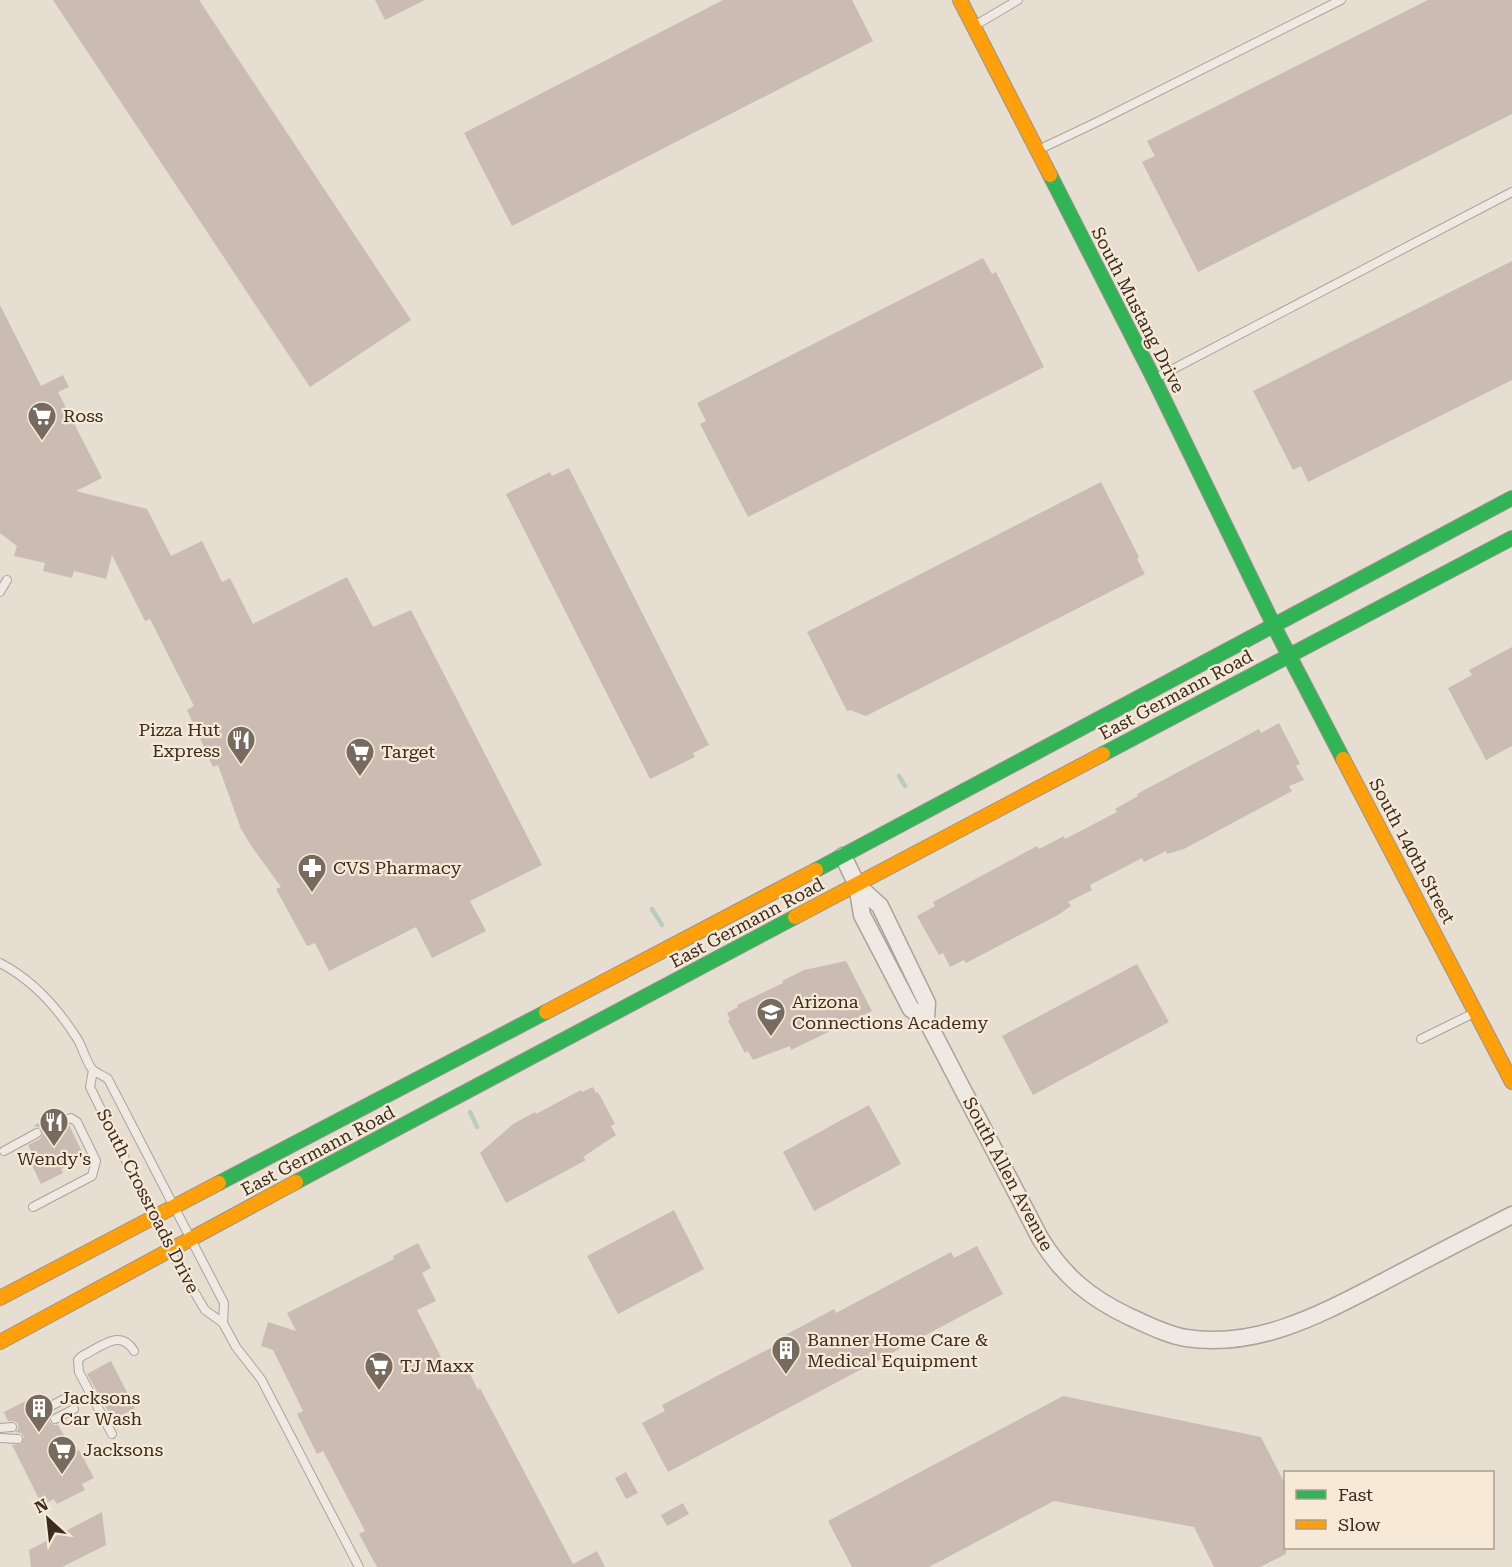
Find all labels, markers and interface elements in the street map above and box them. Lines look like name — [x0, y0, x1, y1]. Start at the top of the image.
street label: South Mustang Drive — [1087, 223, 1189, 396]
supermarket icon: Ross — [26, 400, 58, 442]
place label: Ross — [63, 405, 103, 426]
street label: East Germann Road — [1095, 645, 1257, 744]
place label: Pizza Hut Express — [138, 719, 220, 761]
restaurant icon: Pizza Hut Express — [225, 724, 257, 766]
supermarket icon: Target — [344, 736, 376, 778]
place label: Target — [381, 741, 435, 762]
street label: South 140th Street — [1365, 775, 1460, 927]
pharmacy icon: CVS Pharmacy — [296, 852, 328, 894]
place label: CVS Pharmacy — [333, 857, 462, 878]
street label: East Germann Road — [666, 873, 828, 972]
place label: Arizona Connections Academy — [792, 991, 988, 1033]
school or university icon: Arizona Connections Academy — [755, 996, 787, 1038]
street label: South Allen Avenue — [959, 1093, 1058, 1254]
street label: East Germann Road — [237, 1101, 399, 1200]
street label: South Crossroads Drive — [93, 1105, 204, 1297]
restaurant icon: Wendy's — [38, 1106, 70, 1148]
place label: Wendy's — [17, 1148, 91, 1169]
place label: Banner Home Care & Medical Equipment — [807, 1329, 988, 1371]
building icon: Banner Home Care & Medical Equipment — [770, 1334, 802, 1376]
supermarket icon: TJ Maxx — [363, 1350, 395, 1392]
place label: TJ Maxx — [400, 1355, 475, 1376]
place label: Jacksons Car Wash — [60, 1387, 142, 1429]
building icon: Jacksons Car Wash — [23, 1392, 55, 1434]
supermarket icon: Jacksons — [46, 1434, 78, 1476]
place label: Jacksons — [83, 1439, 163, 1460]
legend — [1284, 1471, 1494, 1549]
text: Fast — [1338, 1484, 1373, 1505]
north arrow — [18, 1489, 78, 1549]
text: N — [32, 1495, 51, 1517]
text: Slow — [1338, 1514, 1380, 1535]

